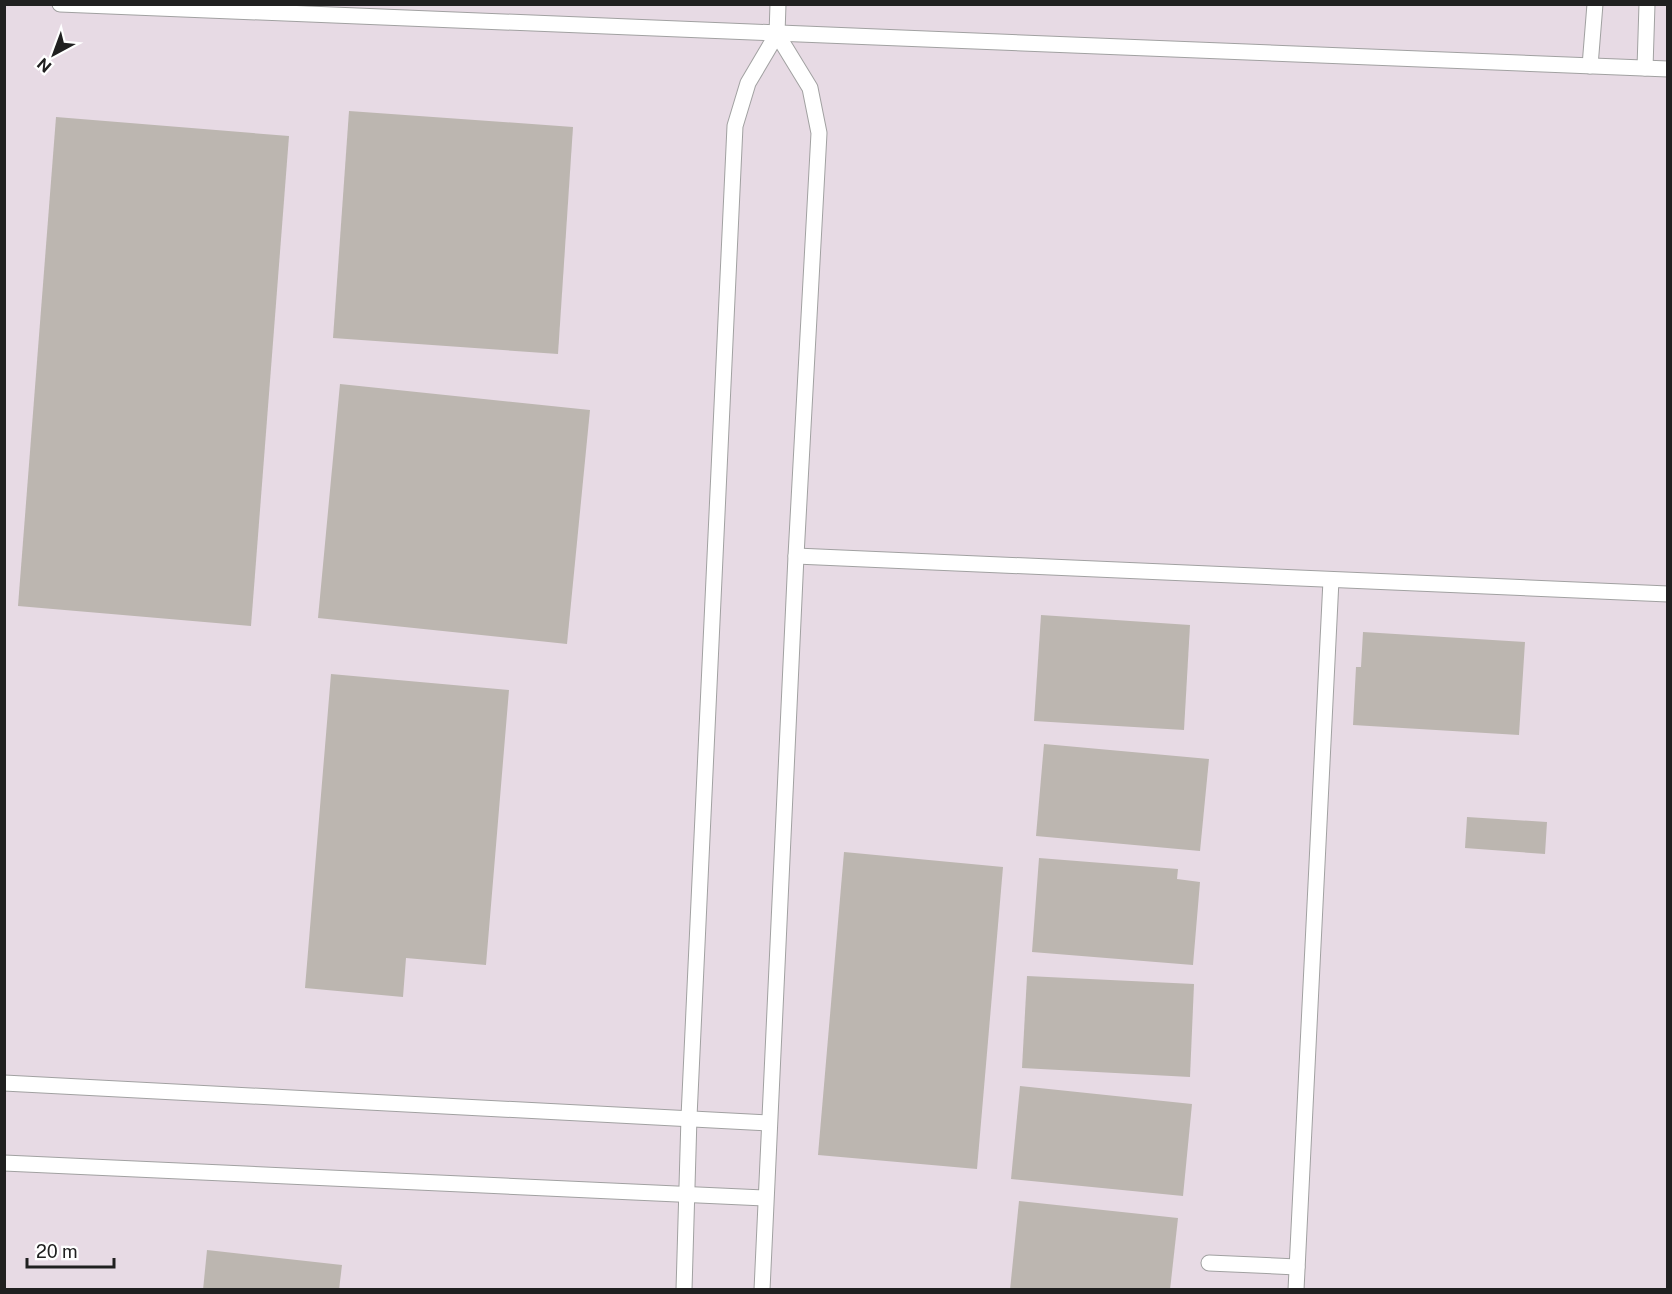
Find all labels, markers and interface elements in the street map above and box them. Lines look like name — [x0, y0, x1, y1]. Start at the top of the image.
north arrow — [24, 24, 84, 84]
text: N — [34, 54, 55, 76]
scale bar — [27, 1231, 114, 1269]
text: 20 m — [36, 1241, 78, 1262]

